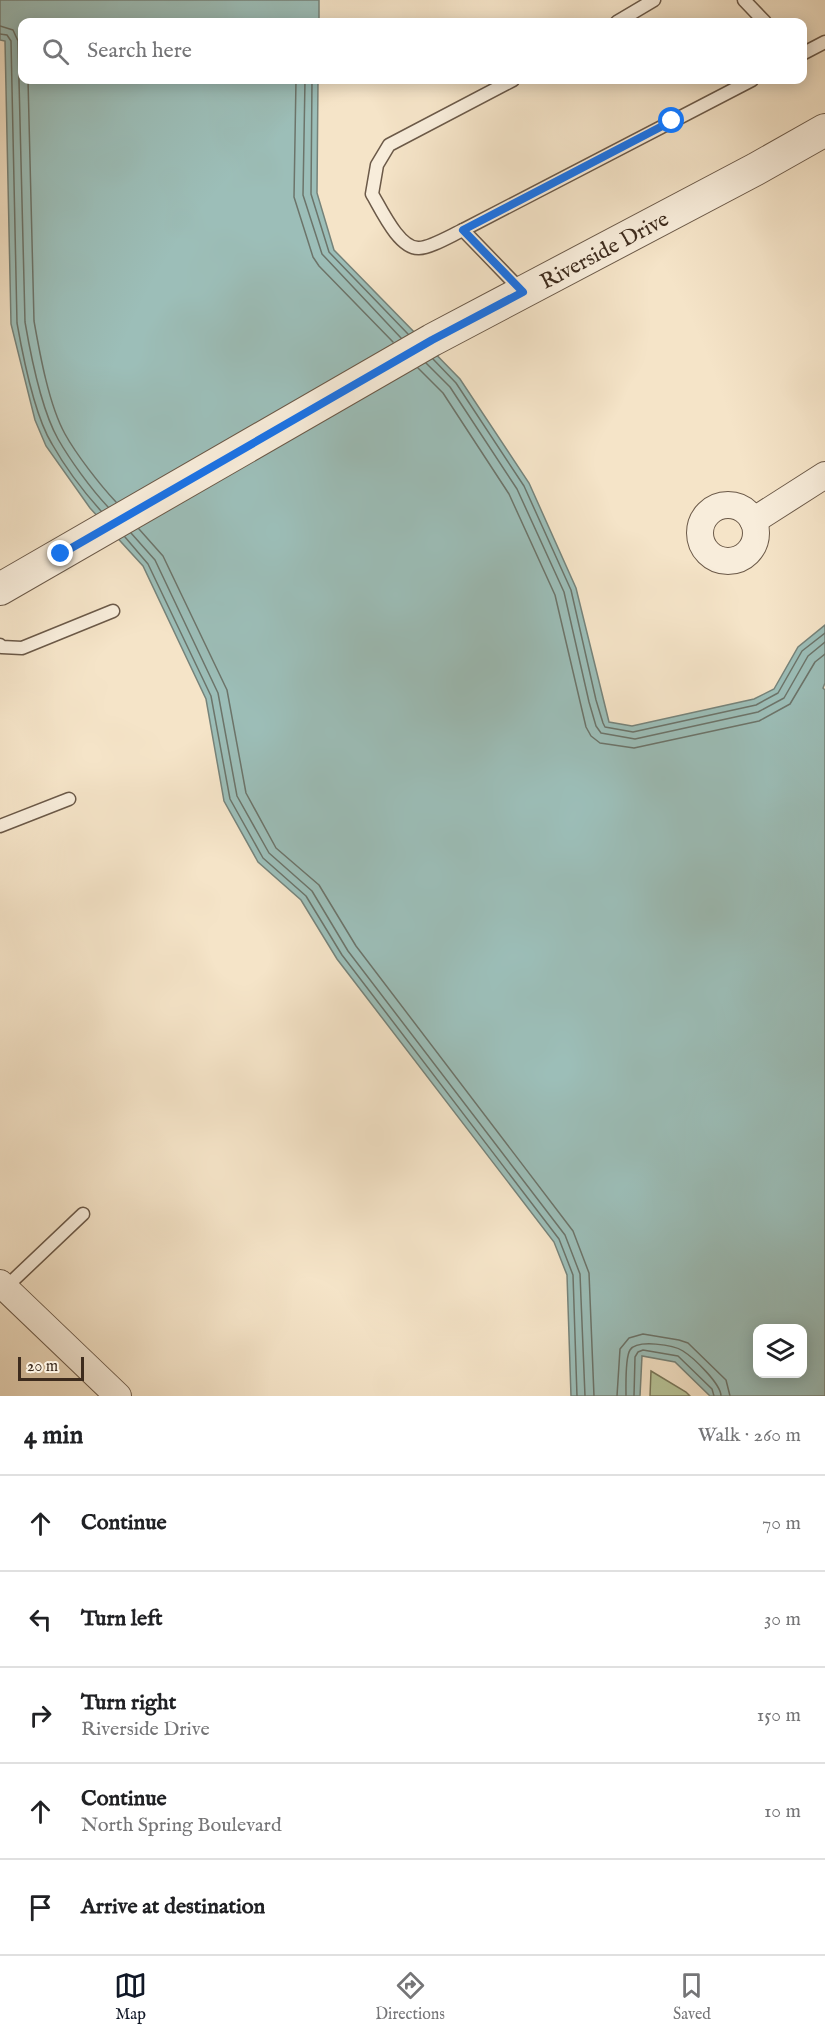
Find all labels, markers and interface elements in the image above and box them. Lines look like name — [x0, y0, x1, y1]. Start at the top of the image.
search box — [18, 18, 807, 84]
icon: search — [39, 35, 72, 68]
text: Search here — [87, 37, 192, 65]
route start — [658, 107, 684, 133]
street label: Riverside Drive — [536, 206, 674, 296]
route end — [47, 540, 73, 566]
map controls — [753, 1324, 807, 1378]
button: layers — [753, 1324, 807, 1378]
scale bar — [18, 1354, 84, 1382]
text: 20 m — [27, 1357, 58, 1377]
text: 4 min — [24, 1419, 83, 1452]
text: Walk · 260 m — [698, 1423, 801, 1448]
icon: ahead — [24, 1507, 57, 1540]
text: Continue — [81, 1509, 167, 1537]
text: 70 m — [762, 1511, 801, 1536]
icon: left — [24, 1603, 57, 1636]
text: Turn left — [81, 1605, 163, 1633]
text: 30 m — [764, 1607, 801, 1632]
text: Turn right — [81, 1689, 176, 1717]
icon: right — [24, 1699, 57, 1732]
text: 150 m — [757, 1703, 801, 1728]
text: Riverside Drive — [81, 1717, 210, 1742]
text: Continue — [81, 1785, 167, 1813]
icon: ahead — [24, 1795, 57, 1828]
text: 10 m — [764, 1799, 801, 1824]
text: North Spring Boulevard — [81, 1813, 282, 1838]
icon: arrive — [24, 1891, 57, 1924]
text: Arrive at destination — [81, 1893, 265, 1921]
tab: Map — [114, 1969, 147, 2025]
tab: Directions — [375, 1969, 445, 2025]
tab: Saved — [673, 1969, 711, 2025]

